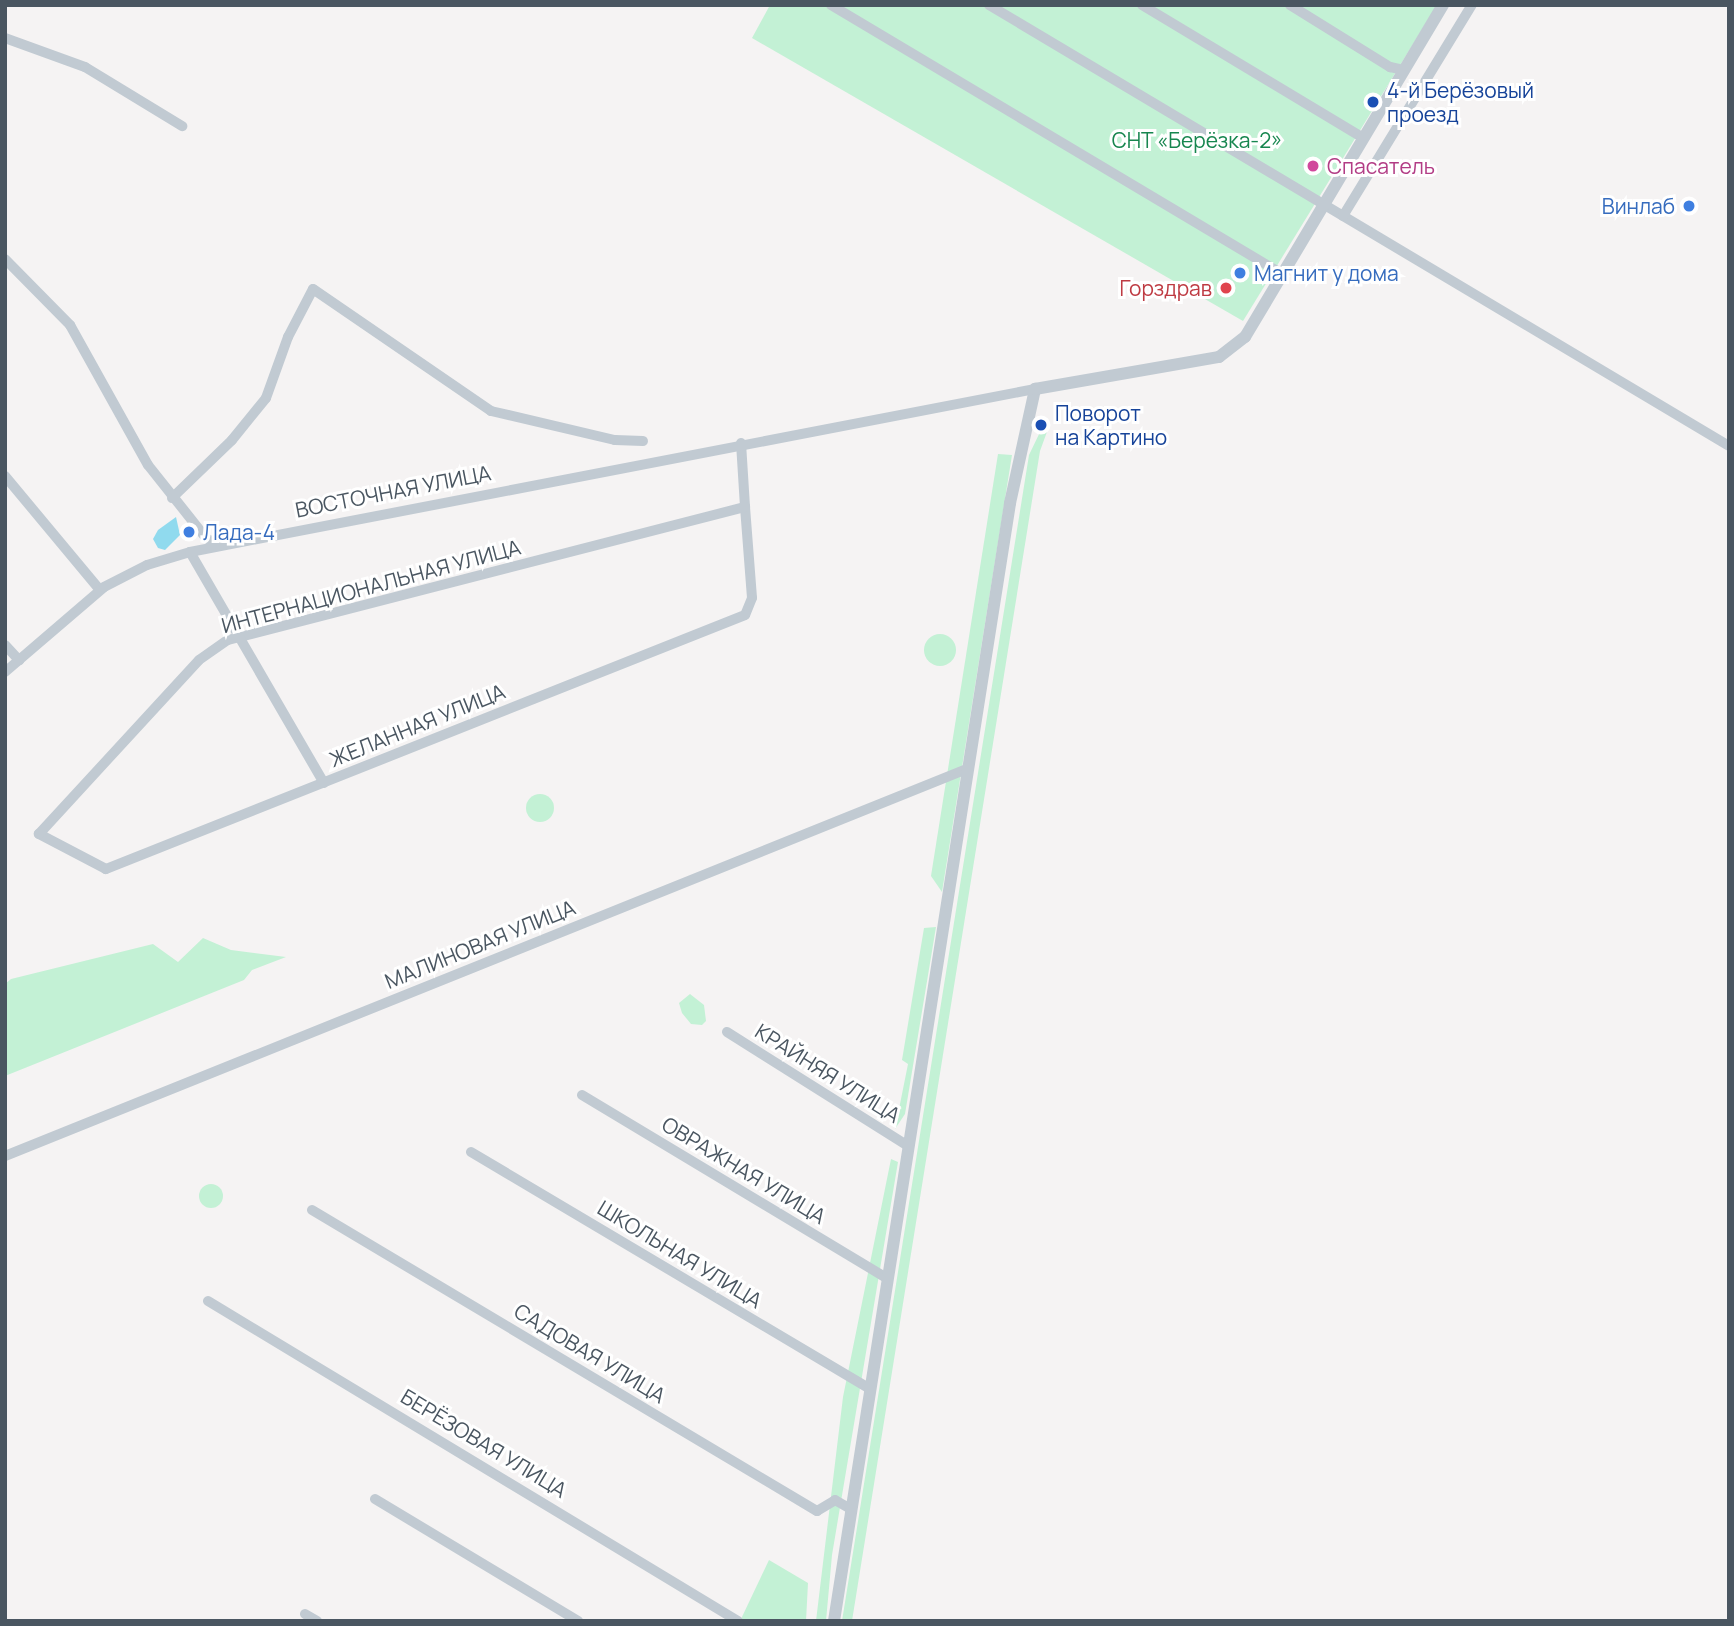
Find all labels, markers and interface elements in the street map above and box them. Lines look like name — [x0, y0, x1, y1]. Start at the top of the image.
place label: 4-й Берёзовый проезд — [1387, 77, 1534, 127]
marker: 4-й Берёзовый проезд — [1365, 94, 1381, 110]
park label: СНТ «Берёзка-2» — [1111, 127, 1283, 153]
place label: Спасатель — [1327, 153, 1435, 179]
marker: Спасатель — [1305, 158, 1321, 174]
place label: Винлаб — [1602, 193, 1675, 219]
marker: Винлаб — [1681, 198, 1697, 214]
place label: Магнит у дома — [1254, 260, 1399, 286]
marker: Магнит у дома — [1232, 265, 1248, 281]
place label: Горздрав — [1120, 275, 1212, 301]
marker: Горздрав — [1218, 280, 1234, 296]
place label: Поворот на Картино — [1055, 400, 1167, 450]
marker: Поворот на Картино — [1033, 417, 1049, 433]
street label: ВОСТОЧНАЯ УЛИЦА — [293, 460, 493, 522]
place label: Лада-4 — [203, 519, 275, 545]
marker: Лада-4 — [181, 524, 197, 540]
street label: ИНТЕРНАЦИОНАЛЬНАЯ УЛИЦА — [219, 534, 523, 638]
street label: ЖЕЛАННАЯ УЛИЦА — [326, 678, 508, 772]
street label: МАЛИНОВАЯ УЛИЦА — [381, 894, 579, 994]
street label: КРАЙНЯЯ УЛИЦА — [751, 1018, 905, 1128]
street label: ОВРАЖНАЯ УЛИЦА — [658, 1111, 830, 1229]
street label: ШКОЛЬНАЯ УЛИЦА — [593, 1195, 767, 1313]
street label: САДОВАЯ УЛИЦА — [510, 1298, 670, 1408]
street label: БЕРЁЗОВАЯ УЛИЦА — [396, 1384, 572, 1502]

